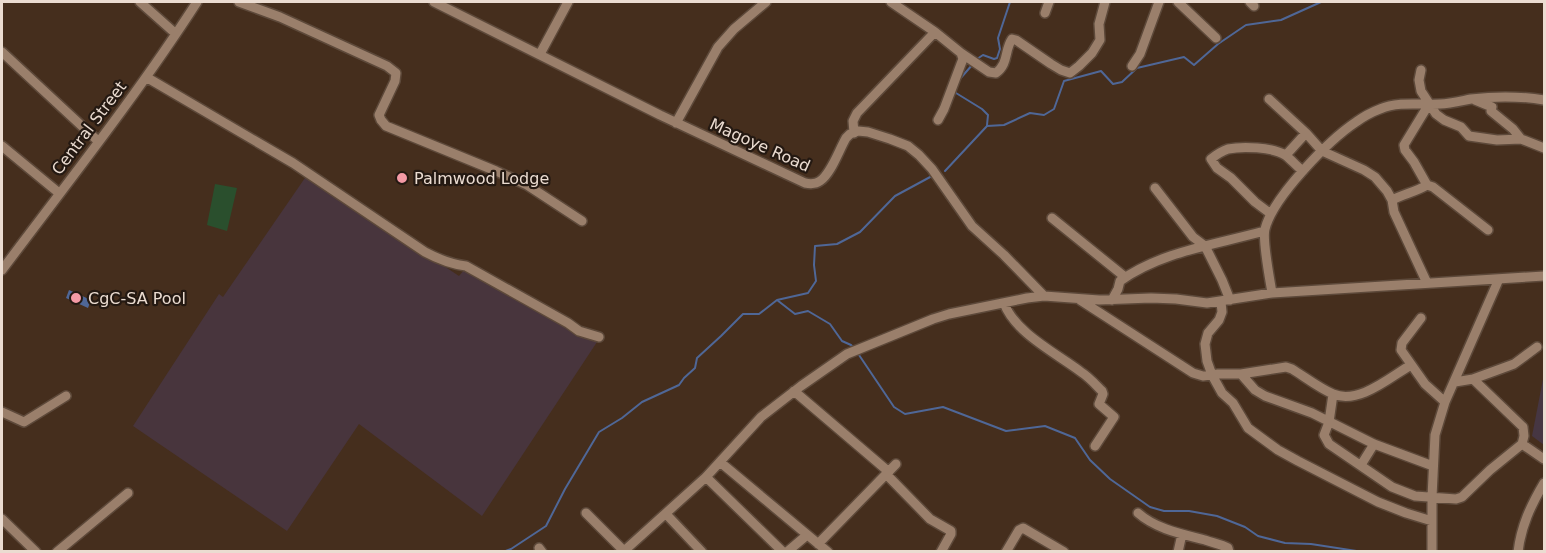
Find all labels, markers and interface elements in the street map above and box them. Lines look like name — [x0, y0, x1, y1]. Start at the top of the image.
street label: Central Street — [48, 78, 130, 178]
street label: Magoye Road — [707, 114, 813, 176]
place label: Palmwood Lodge — [414, 169, 549, 188]
marker: Palmwood Lodge — [395, 171, 409, 185]
place label: CgC-SA Pool — [88, 289, 186, 308]
marker: CgC-SA Pool — [69, 291, 83, 305]

